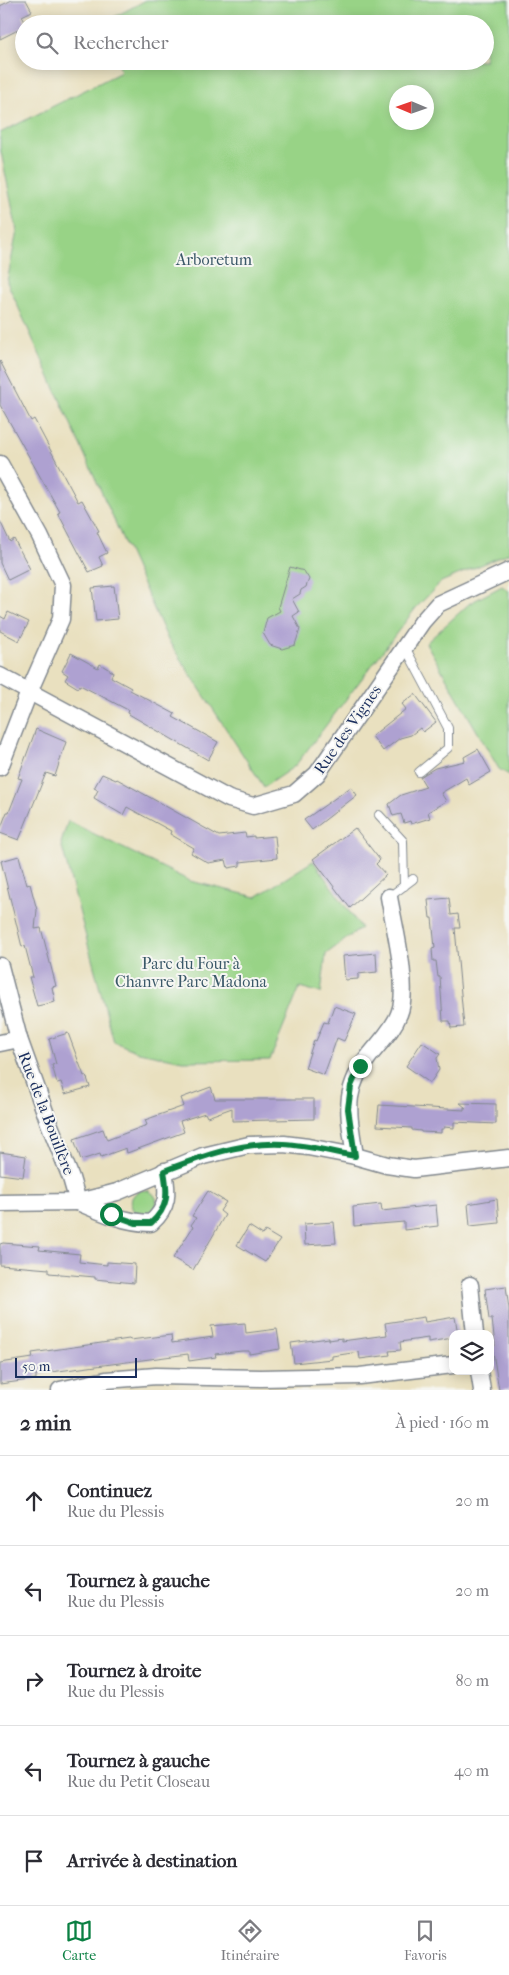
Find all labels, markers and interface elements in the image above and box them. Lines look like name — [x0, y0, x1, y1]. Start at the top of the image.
search box — [15, 15, 494, 70]
icon: search — [33, 29, 61, 57]
text: Rechercher — [73, 32, 169, 54]
north arrow — [389, 85, 434, 130]
park label: Arboretum — [175, 250, 253, 269]
street label: Rue des Vignes — [310, 681, 385, 777]
park label: Parc du Four à Chanvre Parc Madona — [115, 954, 268, 991]
street label: Rue de la Bouillère — [14, 1049, 79, 1178]
route end — [349, 1055, 372, 1078]
route start — [100, 1203, 123, 1226]
map controls — [449, 1330, 494, 1375]
button: layers — [449, 1330, 494, 1375]
scale bar — [15, 1355, 138, 1378]
text: 50 m — [22, 1358, 50, 1375]
text: 2 min — [20, 1411, 71, 1435]
text: À pied · 160 m — [395, 1413, 489, 1432]
text: Continuez — [67, 1480, 152, 1502]
icon: ahead — [20, 1487, 48, 1515]
text: 20 m — [455, 1491, 489, 1510]
text: Rue du Plessis — [67, 1502, 164, 1521]
text: Tournez à gauche — [67, 1570, 210, 1592]
icon: left — [20, 1577, 48, 1605]
text: 20 m — [455, 1581, 489, 1600]
text: Rue du Plessis — [67, 1592, 164, 1611]
text: Tournez à droite — [67, 1660, 201, 1682]
icon: right — [20, 1667, 48, 1695]
text: 80 m — [455, 1671, 489, 1690]
text: Rue du Plessis — [67, 1682, 164, 1701]
text: Tournez à gauche — [67, 1750, 210, 1772]
icon: left — [20, 1757, 48, 1785]
text: 40 m — [454, 1761, 489, 1780]
text: Rue du Petit Closeau — [67, 1772, 210, 1791]
icon: arrive — [20, 1847, 48, 1875]
text: Arrivée à destination — [67, 1850, 237, 1872]
tab: Carte — [62, 1917, 96, 1964]
tab: Itinéraire — [221, 1917, 279, 1964]
tab: Favoris — [404, 1917, 447, 1964]

